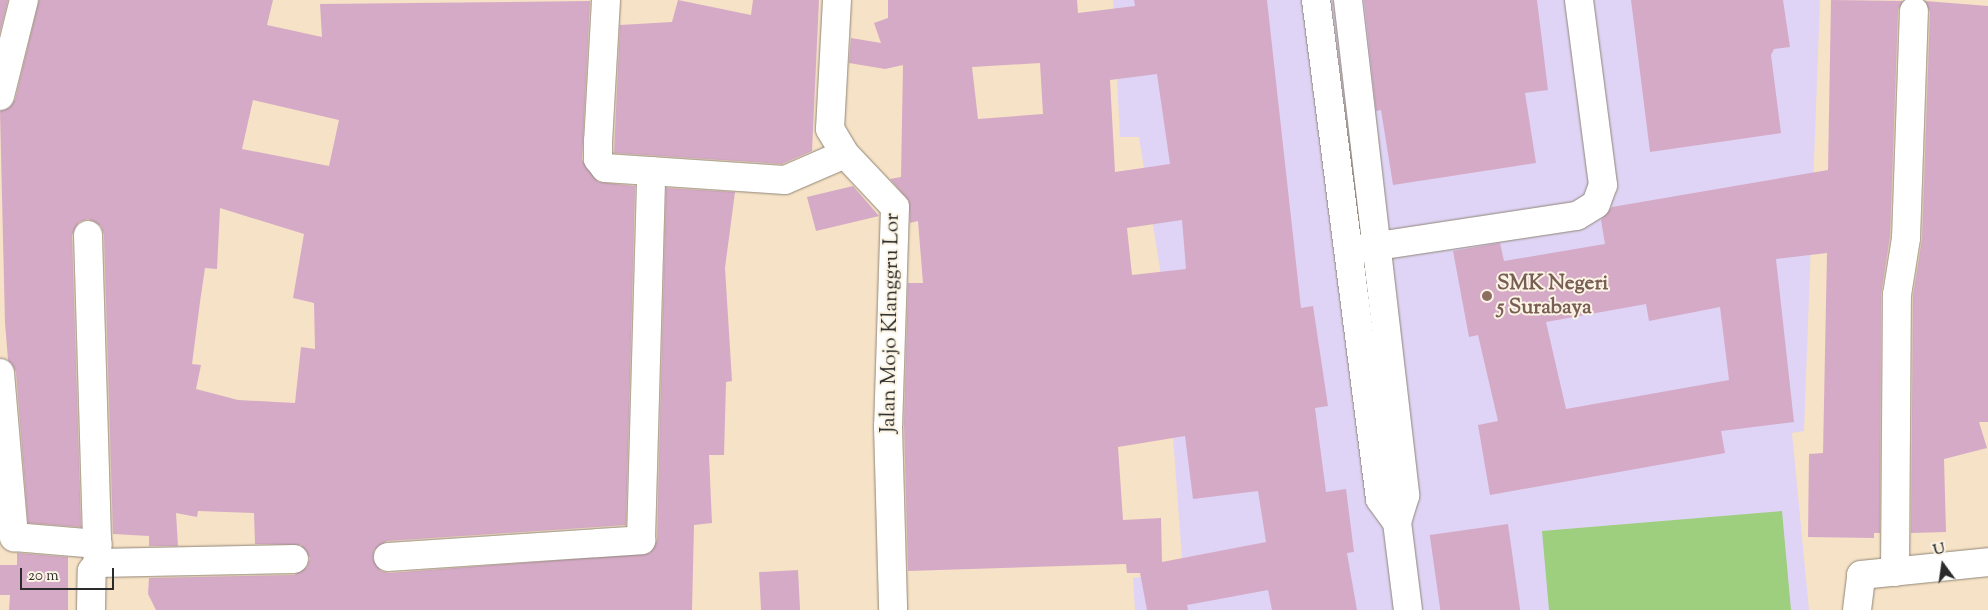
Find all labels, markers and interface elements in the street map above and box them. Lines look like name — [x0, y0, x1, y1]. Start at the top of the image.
street label: Jalan Mojo Klanggru Lor — [876, 213, 906, 433]
place label: SMK Negeri 5 Surabaya — [1497, 271, 1608, 321]
marker: SMK Negeri 5 Surabaya — [1481, 290, 1493, 302]
text: U — [1931, 539, 1947, 562]
north arrow — [1918, 540, 1968, 590]
scale bar — [22, 558, 116, 590]
text: 20 m — [28, 566, 59, 587]

